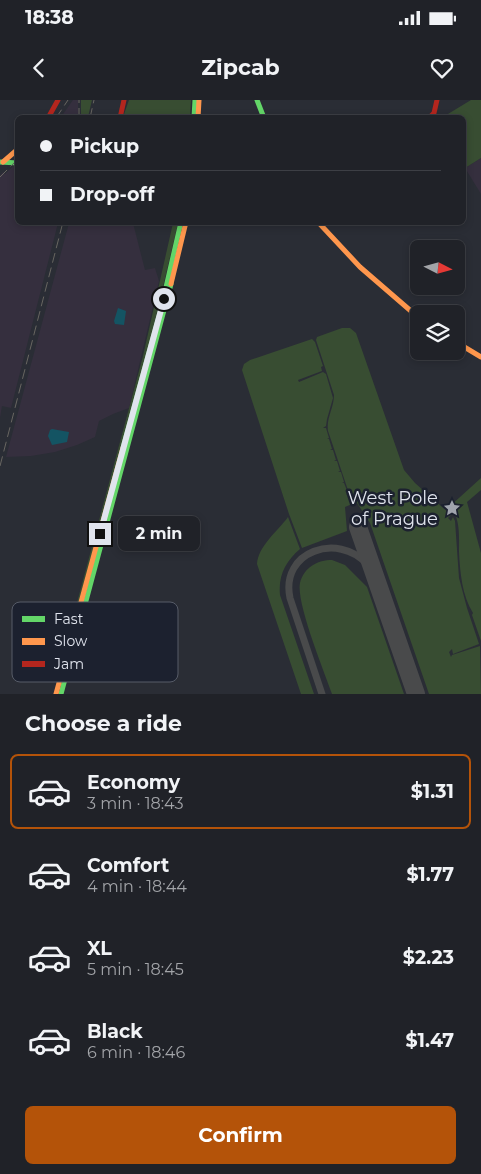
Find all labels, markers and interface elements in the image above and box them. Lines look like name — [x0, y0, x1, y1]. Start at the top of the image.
text: 18:38 — [25, 6, 74, 29]
icon: back — [25, 54, 53, 82]
text: Zipcab — [201, 54, 280, 81]
icon: heart — [428, 54, 456, 82]
text: Pickup — [70, 135, 139, 158]
text: Drop-off — [70, 183, 154, 206]
north arrow — [410, 240, 465, 295]
map controls — [410, 240, 465, 360]
route start — [153, 288, 175, 310]
button: layers — [410, 305, 465, 360]
place label: West Pole of Prague — [348, 487, 438, 530]
place icon: West Pole of Prague — [442, 498, 462, 518]
callout: 2 min — [118, 516, 200, 552]
route end — [89, 523, 111, 545]
text: 2 min — [136, 524, 182, 543]
legend — [12, 602, 178, 682]
text: Fast — [54, 610, 84, 628]
text: Slow — [54, 632, 88, 650]
text: Jam — [53, 655, 84, 673]
text: Choose a ride — [25, 710, 182, 737]
icon: car — [27, 769, 72, 814]
text: Economy — [87, 771, 180, 794]
text: $1.31 — [411, 780, 454, 803]
text: 3 min · 18:43 — [87, 794, 183, 813]
icon: car — [27, 852, 72, 897]
text: Comfort — [87, 854, 169, 877]
text: $1.77 — [406, 863, 454, 886]
text: 4 min · 18:44 — [87, 877, 187, 896]
icon: car — [27, 935, 72, 980]
text: XL — [87, 937, 112, 960]
text: $2.23 — [403, 946, 454, 969]
text: 5 min · 18:45 — [87, 960, 184, 979]
icon: car — [27, 1018, 72, 1063]
text: Black — [87, 1020, 143, 1043]
text: $1.47 — [406, 1029, 454, 1052]
text: 6 min · 18:46 — [87, 1043, 185, 1062]
button: Confirm — [25, 1106, 456, 1164]

